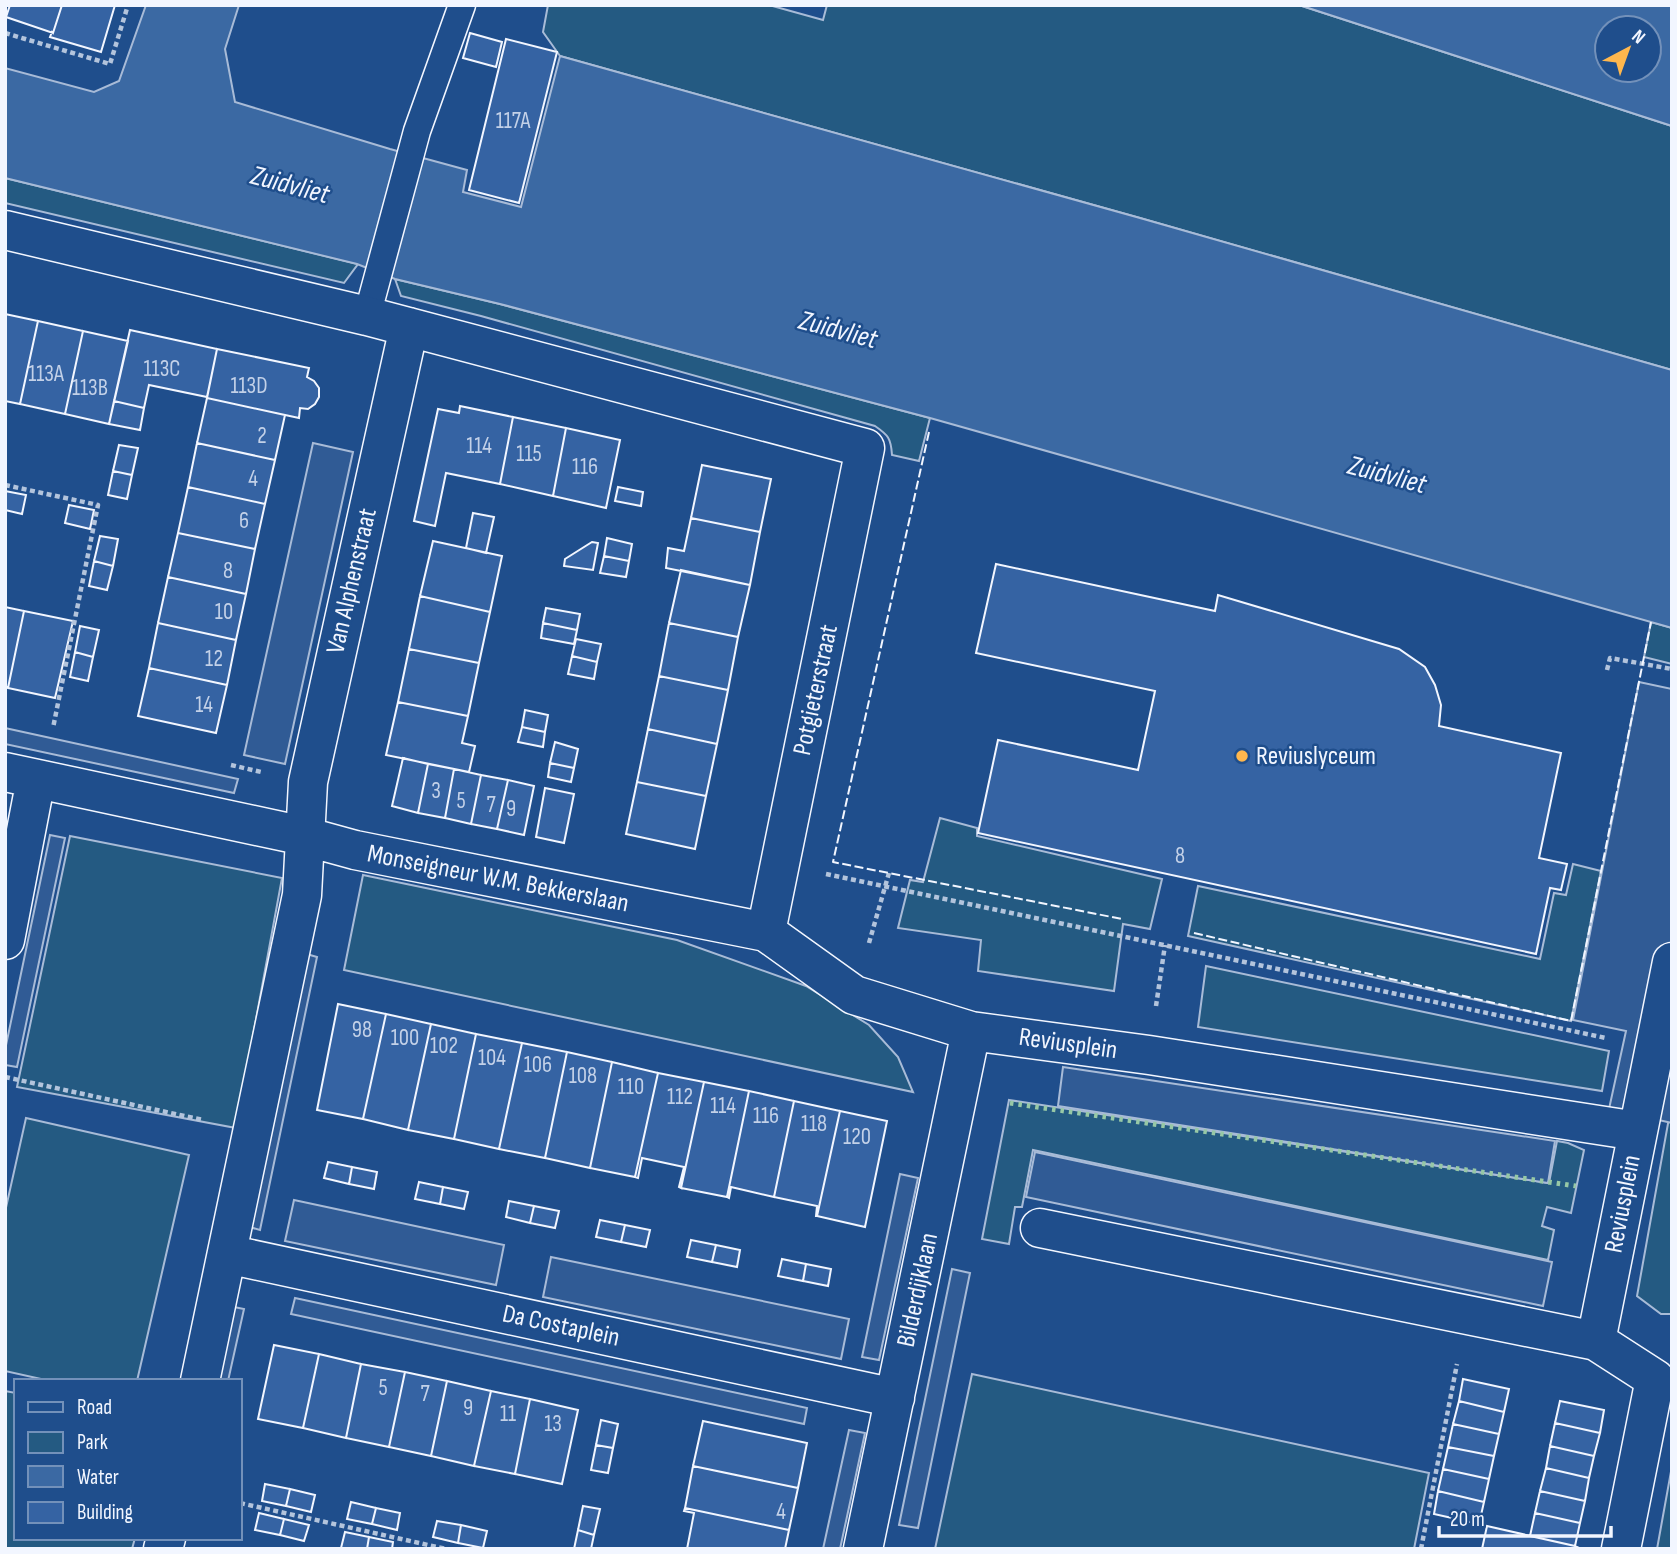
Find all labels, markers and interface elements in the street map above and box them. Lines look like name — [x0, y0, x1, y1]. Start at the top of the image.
north arrow — [1593, 14, 1663, 84]
text: N — [1627, 25, 1650, 49]
house number: 117A — [496, 107, 531, 135]
water label: Zuidvliet — [246, 158, 333, 211]
water label: Zuidvliet — [794, 303, 881, 356]
house number: 113C — [144, 355, 180, 383]
house number: 113A — [28, 360, 64, 388]
house number: 113D — [230, 372, 268, 400]
house number: 113B — [72, 374, 108, 402]
house number: 2 — [257, 422, 267, 450]
house number: 114 — [466, 432, 492, 460]
house number: 115 — [516, 440, 542, 468]
water label: Zuidvliet — [1343, 448, 1430, 501]
house number: 116 — [572, 453, 598, 481]
house number: 4 — [248, 465, 258, 493]
street label: Van Alphenstraat — [320, 505, 384, 657]
house number: 6 — [239, 507, 249, 535]
house number: 8 — [223, 557, 233, 585]
house number: 10 — [215, 598, 233, 626]
street label: Potgieterstraat — [787, 622, 845, 758]
house number: 12 — [205, 645, 223, 673]
house number: 14 — [195, 691, 213, 719]
place label: Reviuslyceum — [1256, 741, 1376, 772]
marker: Reviuslyceum — [1234, 748, 1250, 764]
house number: 3 — [431, 777, 441, 805]
house number: 5 — [456, 787, 466, 815]
house number: 7 — [486, 791, 496, 819]
house number: 9 — [506, 795, 516, 823]
street label: Monseigneur W.M. Bekkerslaan — [365, 838, 631, 920]
house number: 8 — [1175, 842, 1185, 870]
house number: 98 — [352, 1016, 372, 1044]
street label: Reviusplein — [1017, 1022, 1119, 1066]
house number: 100 — [391, 1024, 419, 1052]
house number: 102 — [430, 1032, 458, 1060]
house number: 104 — [478, 1044, 506, 1072]
house number: 106 — [524, 1051, 552, 1079]
house number: 108 — [569, 1062, 597, 1090]
house number: 110 — [618, 1073, 644, 1101]
house number: 112 — [667, 1083, 693, 1111]
house number: 114 — [710, 1092, 736, 1120]
house number: 116 — [753, 1102, 779, 1130]
house number: 118 — [801, 1110, 827, 1138]
house number: 120 — [843, 1123, 871, 1151]
street label: Reviusplein — [1598, 1152, 1648, 1256]
street label: Bilderdijklaan — [891, 1230, 945, 1350]
street label: Da Costaplein — [500, 1298, 622, 1354]
house number: 5 — [378, 1374, 388, 1402]
legend — [14, 1379, 242, 1540]
house number: 7 — [420, 1380, 430, 1408]
house number: 9 — [463, 1394, 473, 1422]
text: Road — [77, 1395, 112, 1420]
house number: 11 — [500, 1400, 516, 1428]
house number: 13 — [544, 1410, 562, 1438]
text: Park — [77, 1430, 108, 1455]
text: Water — [77, 1465, 119, 1490]
scale bar — [1439, 1494, 1610, 1538]
house number: 4 — [776, 1498, 786, 1526]
text: Building — [77, 1500, 133, 1525]
text: 20 m — [1450, 1507, 1485, 1532]

